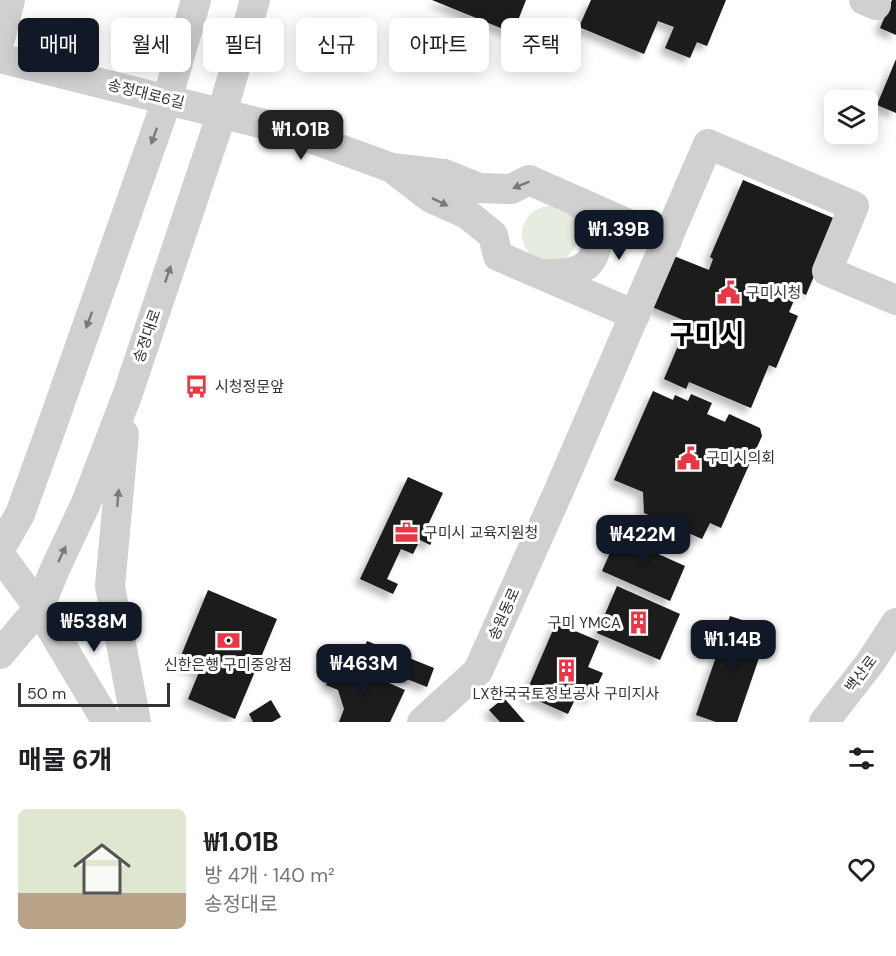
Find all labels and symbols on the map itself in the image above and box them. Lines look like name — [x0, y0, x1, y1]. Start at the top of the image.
street label: 송정대로6길 — [106, 75, 186, 113]
pin: ₩1.01B — [252, 110, 350, 161]
one-way arrow — [149, 127, 159, 145]
one-way arrow — [512, 180, 530, 190]
one-way arrow — [431, 197, 448, 206]
pin: ₩1.39B — [570, 210, 668, 261]
one-way arrow — [164, 265, 173, 283]
public building icon: 구미시청 — [715, 280, 741, 306]
place label: 구미시청 — [746, 283, 801, 303]
street label: 송정대로 — [129, 307, 165, 365]
one-way arrow — [84, 311, 94, 329]
district label: 구미시 — [670, 317, 744, 352]
bus stop icon: 시청정문앞 — [184, 374, 210, 400]
place label: 시청정문앞 — [215, 377, 284, 397]
public building icon: 구미시의회 — [675, 445, 701, 471]
place label: 구미시의회 — [706, 448, 775, 468]
one-way arrow — [113, 489, 123, 508]
pin: ₩422M — [601, 515, 685, 566]
office icon: 구미시 교육지원청 — [393, 520, 419, 546]
place label: 구미시 교육지원청 — [424, 523, 538, 543]
one-way arrow — [58, 546, 67, 563]
street label: 송원동로 — [484, 585, 524, 643]
pin: ₩538M — [52, 602, 136, 653]
building icon: 구미 YMCA — [626, 610, 652, 636]
place label: 구미 YMCA — [548, 613, 621, 633]
pin: ₩1.14B — [684, 620, 782, 671]
bank icon: 신한은행 구미중앙점 — [215, 628, 241, 654]
pin: ₩463M — [322, 644, 406, 695]
street label: 백산로 — [841, 651, 881, 697]
place label: 신한은행 구미중앙점 — [164, 655, 292, 675]
building icon: LX한국국토정보공사 구미지사 — [553, 657, 579, 683]
scale bar — [18, 680, 170, 708]
place label: LX한국국토정보공사 구미지사 — [473, 684, 659, 704]

